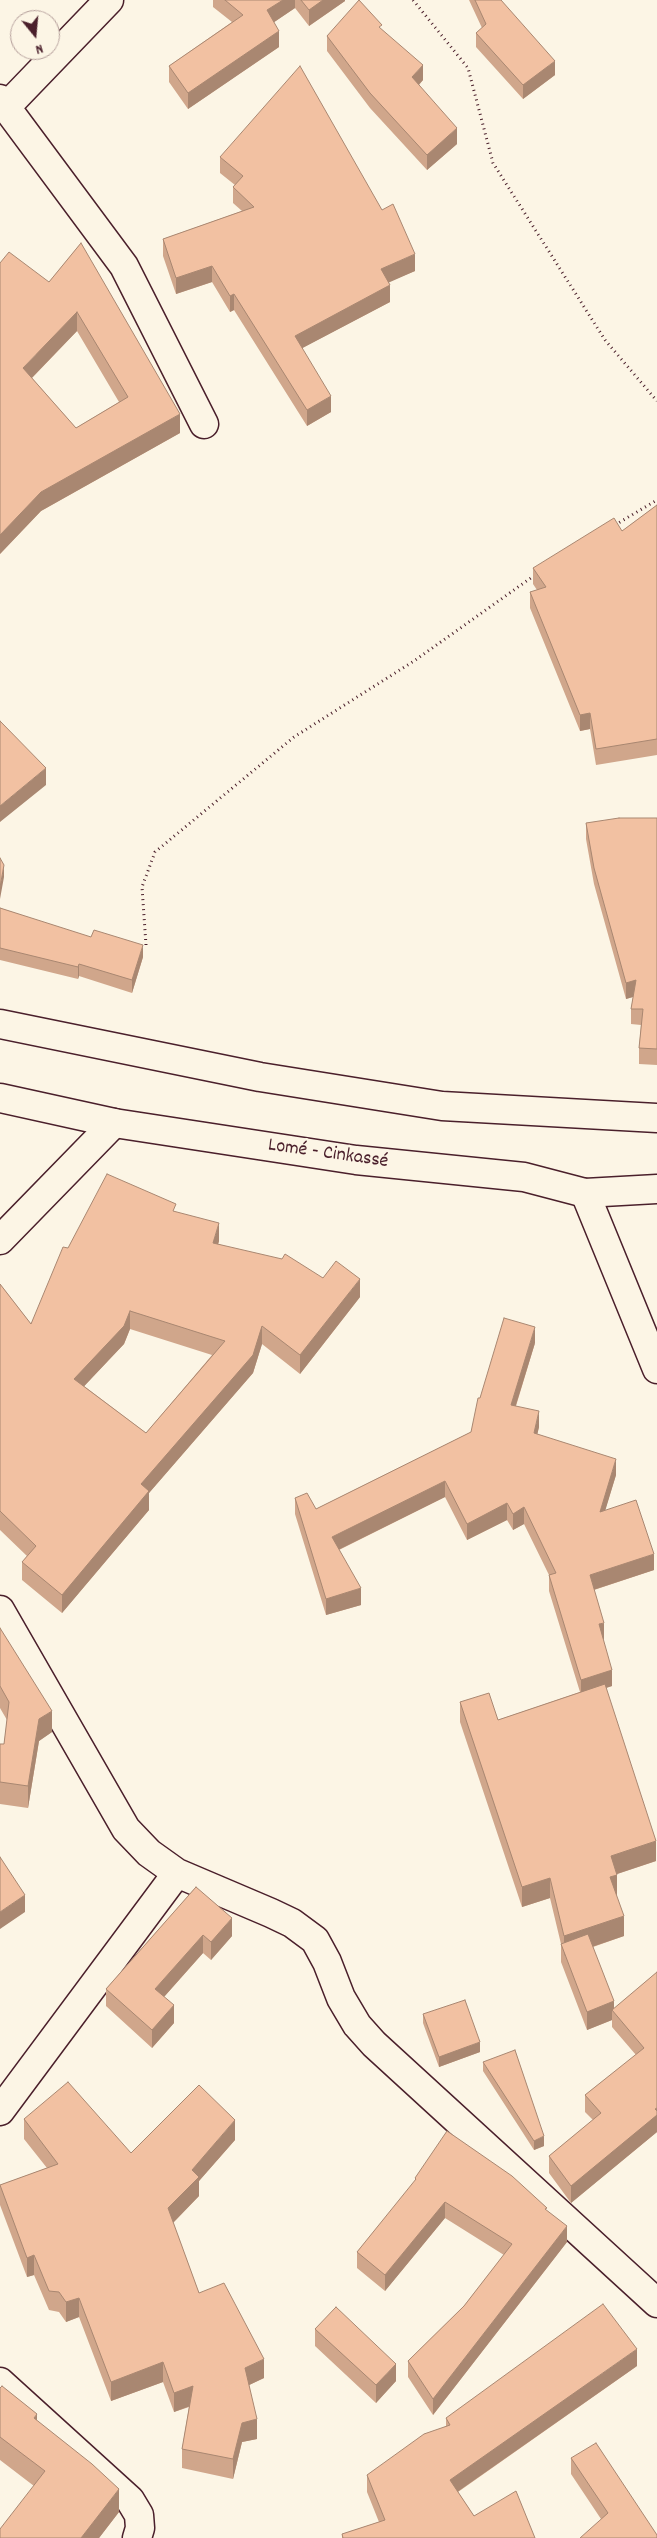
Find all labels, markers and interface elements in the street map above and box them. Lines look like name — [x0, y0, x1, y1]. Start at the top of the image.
north arrow — [10, 10, 60, 60]
text: N — [33, 38, 45, 59]
street label: Lomé - Cinkassé — [266, 1135, 390, 1175]

